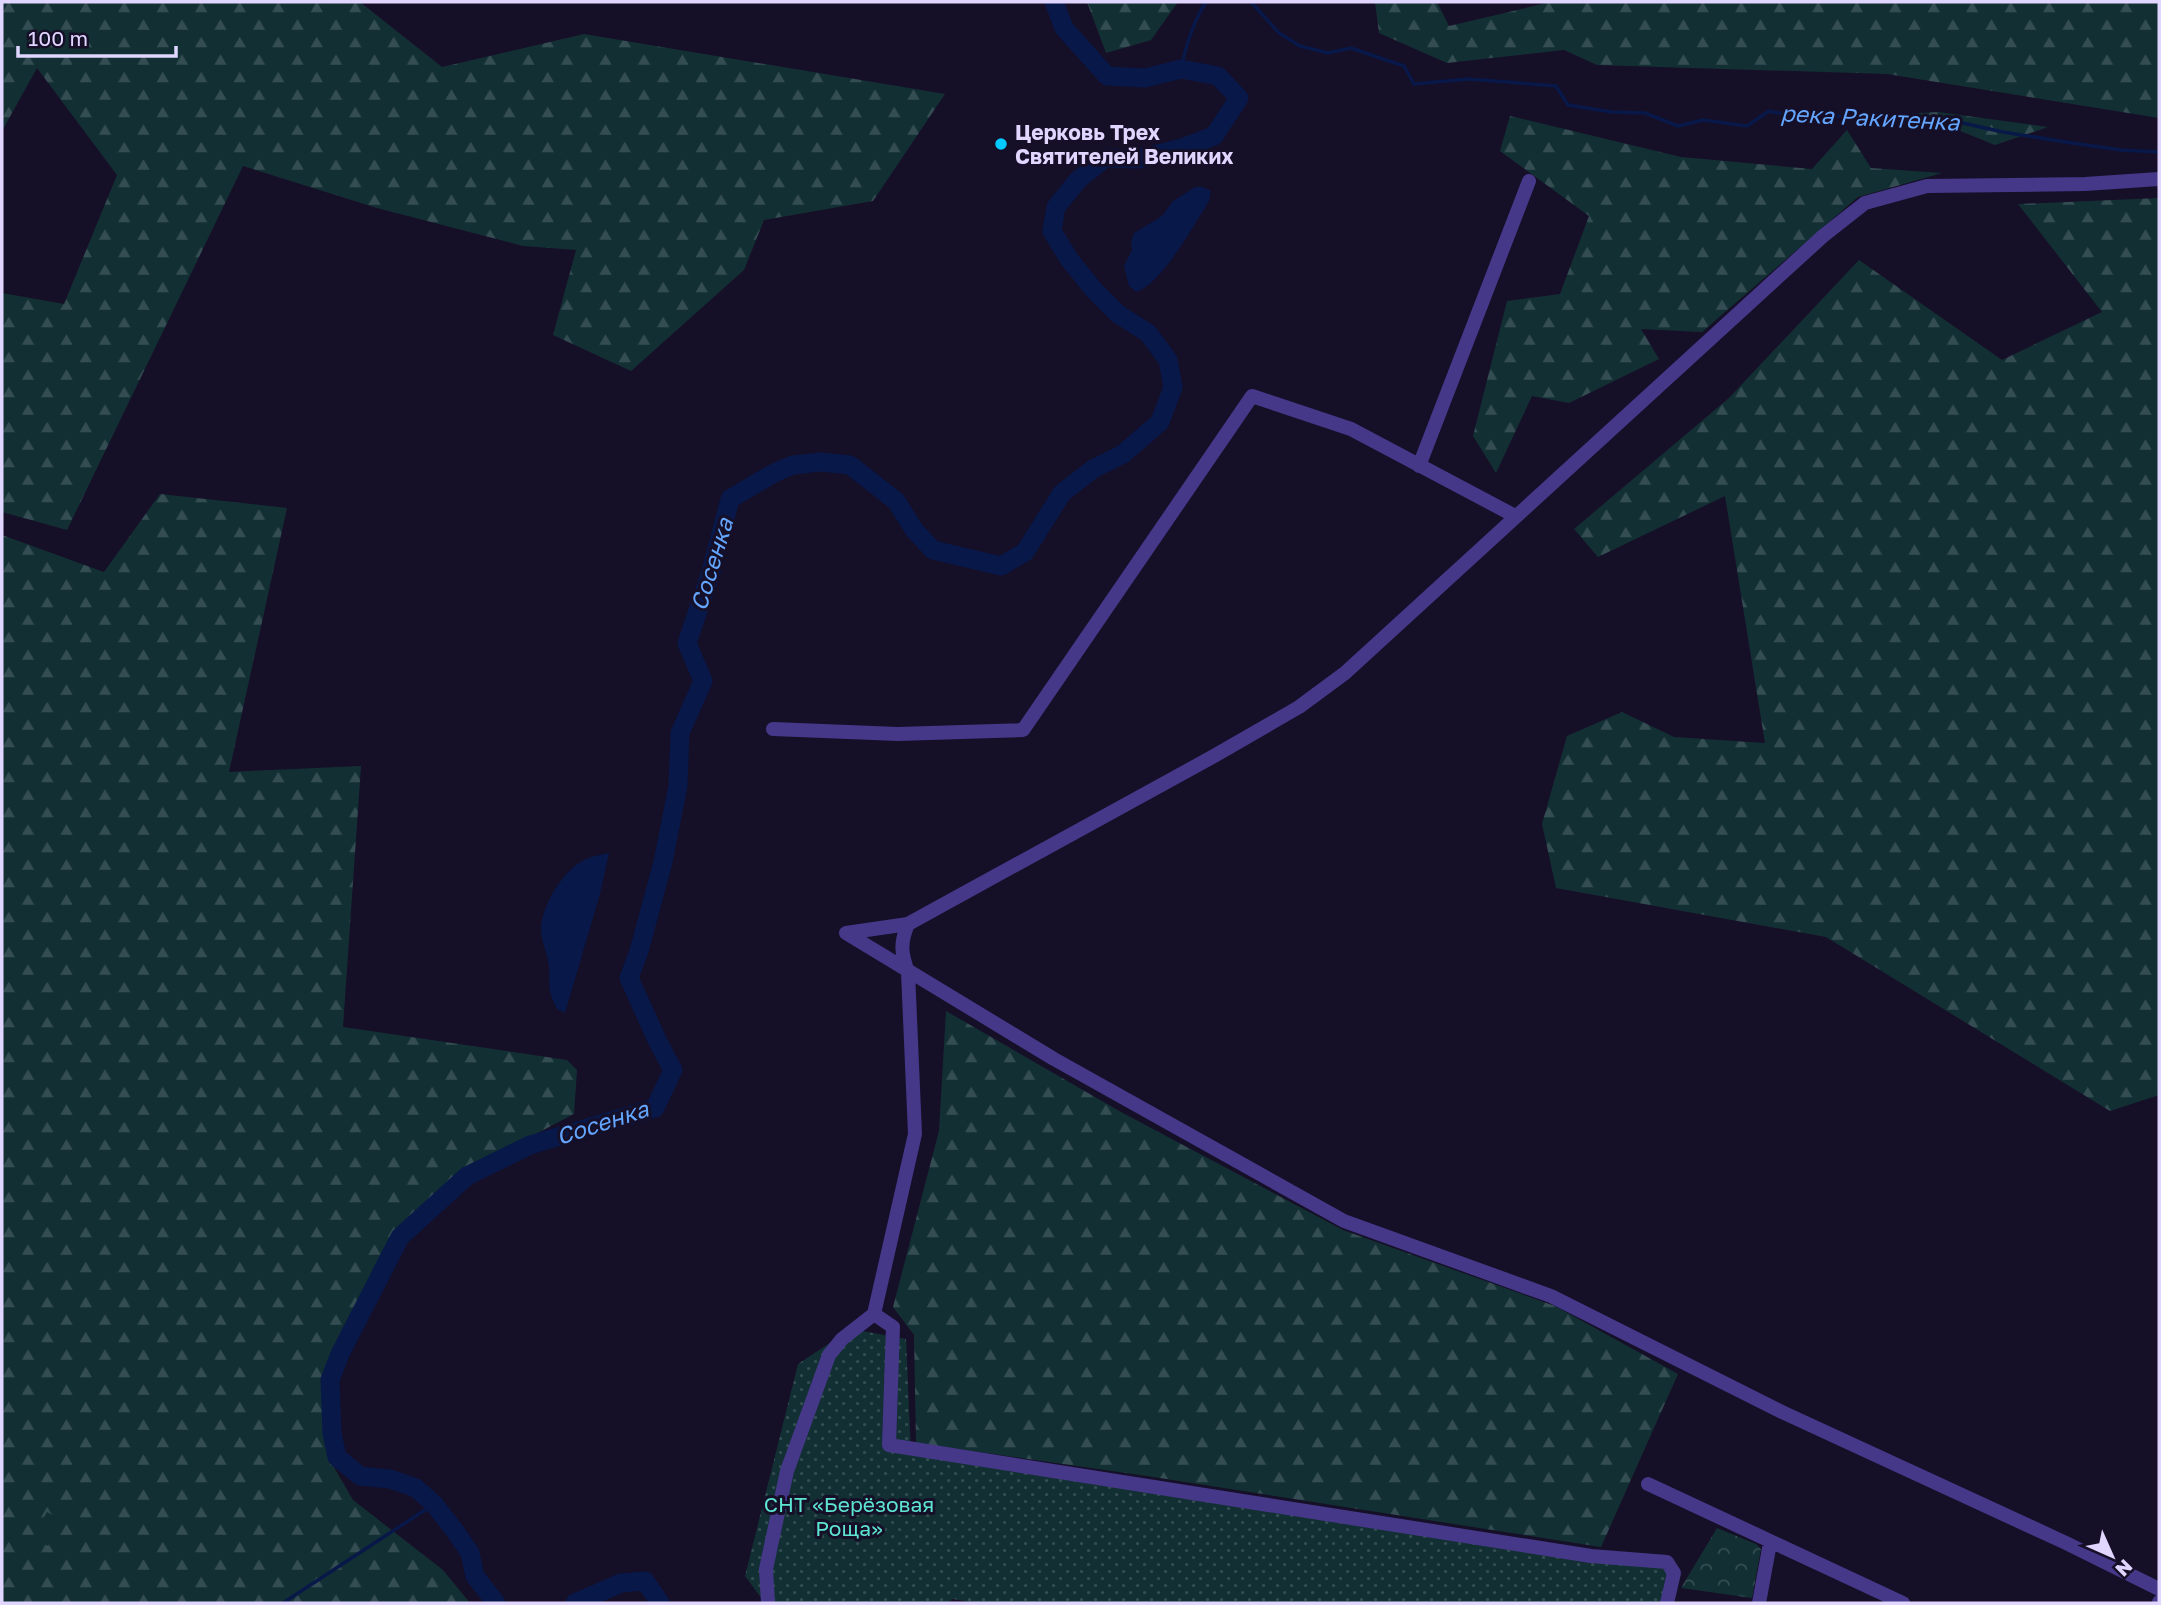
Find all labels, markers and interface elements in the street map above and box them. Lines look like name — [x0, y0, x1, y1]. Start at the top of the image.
scale bar — [18, 14, 175, 58]
text: 100 m — [28, 25, 88, 51]
water label: река Ракитенка — [1780, 98, 1961, 136]
place label: Церковь Трех Святителей Великих — [1015, 119, 1233, 169]
marker: Церковь Трех Святителей Великих — [993, 136, 1009, 152]
water label: Сосенка — [684, 513, 739, 614]
water label: Сосенка — [552, 1094, 653, 1150]
park label: СНТ «Берёзовая Роща» — [764, 1491, 934, 1541]
north arrow — [2077, 1521, 2147, 1591]
text: N — [2111, 1555, 2138, 1582]

